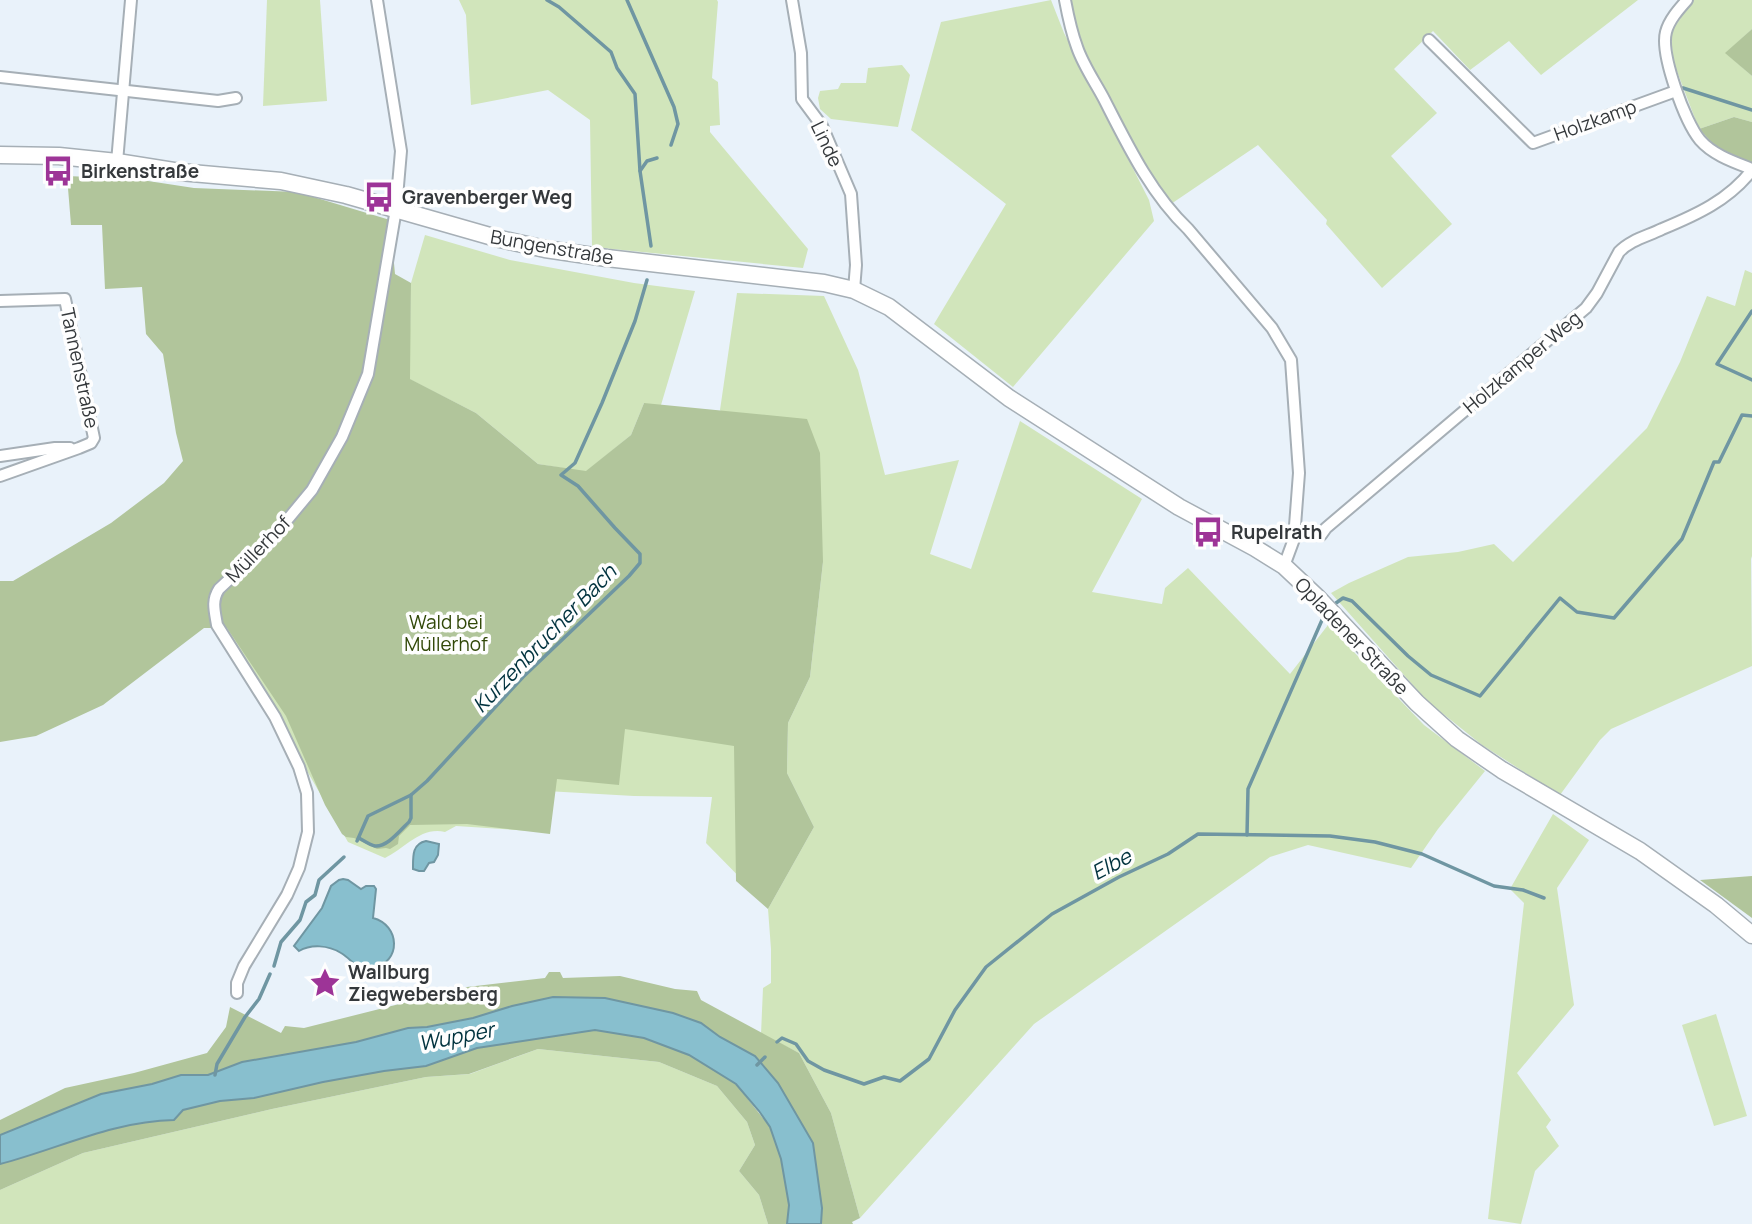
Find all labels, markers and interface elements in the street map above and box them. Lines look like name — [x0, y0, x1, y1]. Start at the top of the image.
street label: Holzkamp — [1550, 93, 1640, 147]
street label: Linde — [805, 117, 849, 171]
bus stop icon: Birkenstraße — [41, 154, 75, 188]
place label: Birkenstraße — [81, 158, 199, 184]
bus stop icon: Gravenberger Weg — [362, 180, 396, 214]
place label: Gravenberger Weg — [402, 184, 572, 210]
street label: Bungenstraße — [488, 223, 616, 271]
street label: Holzkamper Weg — [1457, 305, 1587, 419]
street label: Tannenstraße — [55, 306, 105, 430]
street label: Müllerhof — [220, 510, 296, 588]
bus stop icon: Rupelrath — [1191, 515, 1225, 549]
place label: Rupelrath — [1231, 519, 1322, 545]
water label: Kurzenbrucher Bach — [466, 557, 623, 718]
street label: Opladener Straße — [1289, 572, 1415, 700]
park label: Wald bei Müllerhof — [404, 609, 488, 657]
water label: Elbe — [1086, 841, 1137, 886]
place label: Wallburg Ziegwebersberg — [348, 959, 498, 1007]
place icon: Wallburg Ziegwebersberg — [308, 966, 342, 1000]
water label: Wupper — [416, 1015, 498, 1057]

